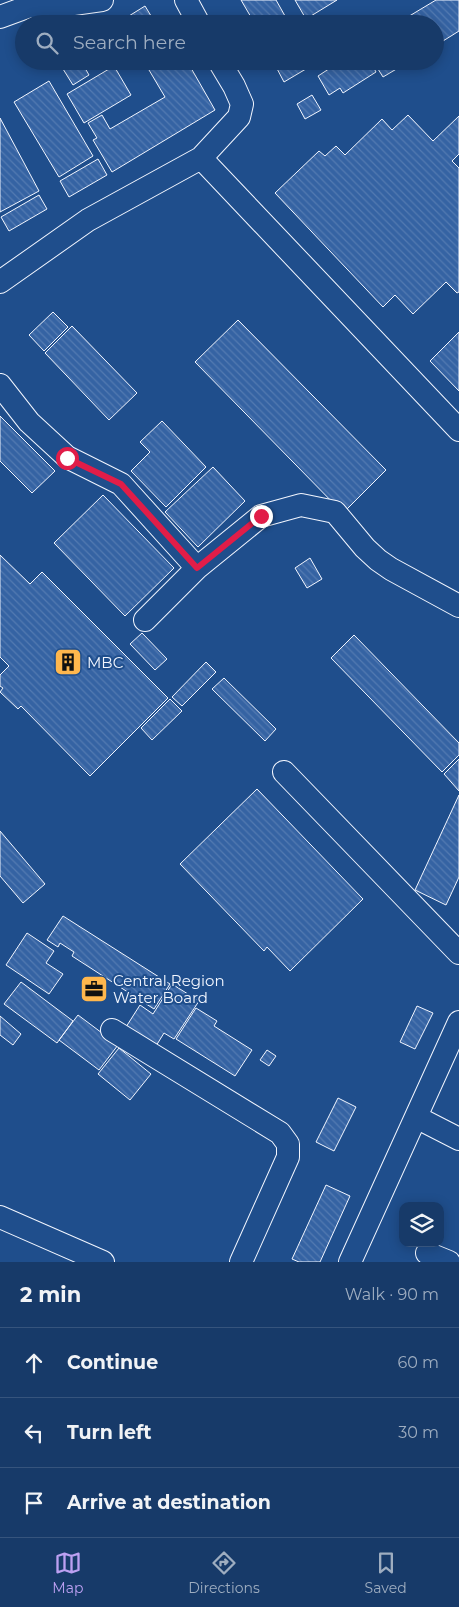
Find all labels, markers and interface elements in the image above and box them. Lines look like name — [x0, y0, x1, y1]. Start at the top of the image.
search box — [15, 15, 444, 70]
icon: search — [33, 29, 61, 57]
text: Search here — [73, 31, 186, 54]
route start — [56, 447, 79, 470]
route end — [250, 505, 273, 528]
building icon: MBC — [53, 647, 83, 677]
place label: MBC — [87, 653, 124, 672]
place label: Central Region Water Board — [113, 971, 225, 1007]
office icon: Central Region Water Board — [79, 974, 109, 1004]
map controls — [399, 1202, 444, 1247]
button: layers — [399, 1202, 444, 1247]
text: 2 min — [20, 1282, 81, 1307]
text: Walk · 90 m — [345, 1285, 439, 1304]
icon: ahead — [20, 1349, 48, 1377]
text: Continue — [67, 1351, 158, 1374]
text: 60 m — [397, 1353, 439, 1372]
icon: left — [20, 1419, 48, 1447]
text: Turn left — [67, 1421, 152, 1444]
text: 30 m — [398, 1423, 439, 1442]
icon: arrive — [20, 1489, 48, 1517]
text: Arrive at destination — [67, 1491, 271, 1514]
tab: Map — [52, 1549, 83, 1597]
tab: Directions — [188, 1549, 260, 1597]
tab: Saved — [365, 1549, 407, 1597]

